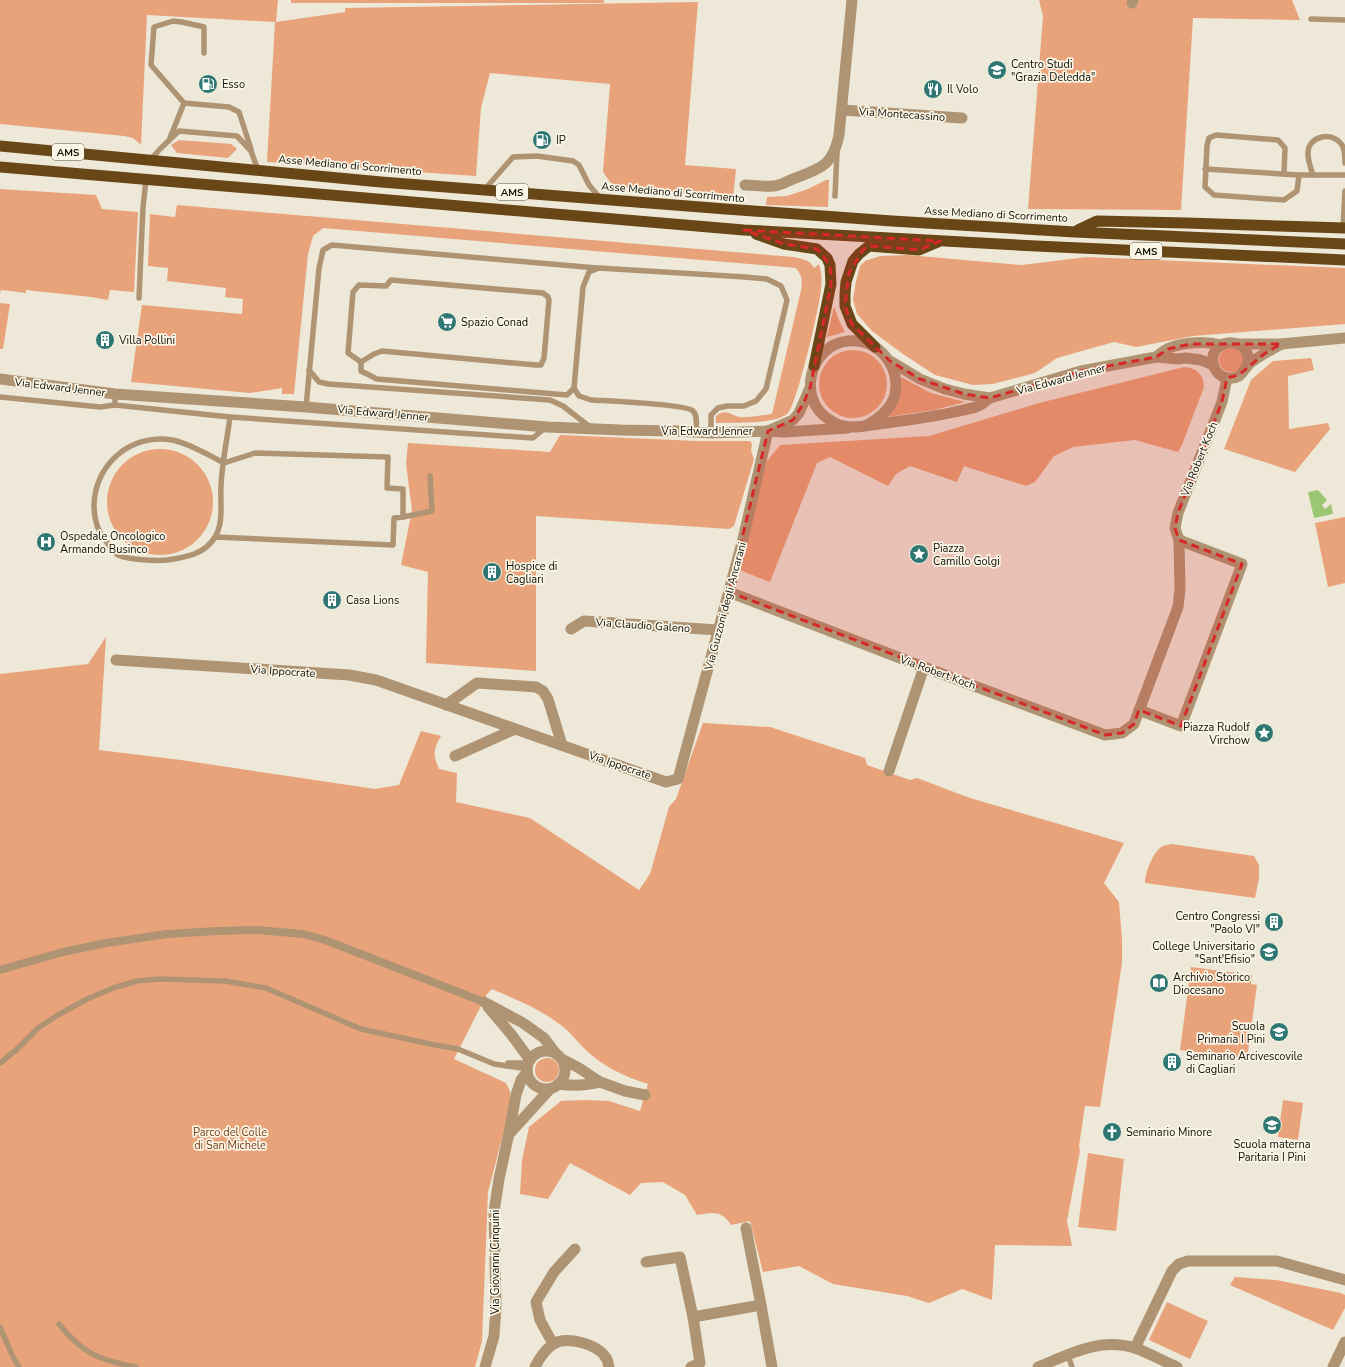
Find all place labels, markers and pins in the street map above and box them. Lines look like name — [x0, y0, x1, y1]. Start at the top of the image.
place label: Centro Studi "Grazia Deledda" — [1011, 57, 1095, 85]
school or university icon: Centro Studi "Grazia Deledda" — [986, 59, 1008, 81]
fuel station icon: Esso — [197, 73, 219, 95]
place label: Esso — [222, 77, 245, 92]
restaurant icon: Il Volo — [922, 78, 944, 100]
place label: Il Volo — [947, 82, 978, 97]
fuel station icon: IP — [531, 129, 553, 151]
place label: IP — [556, 133, 566, 148]
supermarket icon: Spazio Conad — [436, 311, 458, 333]
place label: Spazio Conad — [461, 315, 528, 330]
building icon: Villa Pollini — [94, 329, 116, 351]
place label: Villa Pollini — [118, 333, 175, 348]
place label: Ospedale Oncologico Armando Businco — [60, 529, 165, 557]
hospital icon: Ospedale Oncologico Armando Businco — [35, 531, 57, 553]
place label: Piazza Camillo Golgi — [933, 541, 1000, 569]
place icon: Piazza Camillo Golgi — [908, 543, 930, 565]
place label: Hospice di Cagliari — [506, 559, 557, 587]
building icon: Hospice di Cagliari — [481, 561, 503, 583]
building icon: Casa Lions — [321, 589, 343, 611]
place label: Casa Lions — [346, 593, 399, 608]
place label: Piazza Rudolf Virchow — [1183, 720, 1250, 748]
place icon: Piazza Rudolf Virchow — [1253, 722, 1275, 744]
place label: Centro Congressi "Paolo VI" — [1176, 909, 1260, 937]
building icon: Centro Congressi "Paolo VI" — [1263, 911, 1285, 933]
place label: College Universitario "Sant'Efisio" — [1152, 939, 1255, 967]
school or university icon: College Universitario "Sant'Efisio" — [1258, 941, 1280, 963]
place label: Archivio Storico Diocesano — [1173, 970, 1250, 998]
library icon: Archivio Storico Diocesano — [1148, 972, 1170, 994]
place label: Scuola Primaria I Pini — [1197, 1019, 1265, 1047]
school or university icon: Scuola Primaria I Pini — [1268, 1021, 1290, 1043]
place label: Seminario Arcivescovile di Cagliari — [1186, 1049, 1303, 1077]
building icon: Seminario Arcivescovile di Cagliari — [1161, 1051, 1183, 1073]
school or university icon: Scuola materna Paritaria I Pini — [1261, 1114, 1283, 1136]
church icon: Seminario Minore — [1101, 1121, 1123, 1143]
place label: Seminario Minore — [1126, 1125, 1212, 1140]
place label: Scuola materna Paritaria I Pini — [1234, 1137, 1311, 1165]

